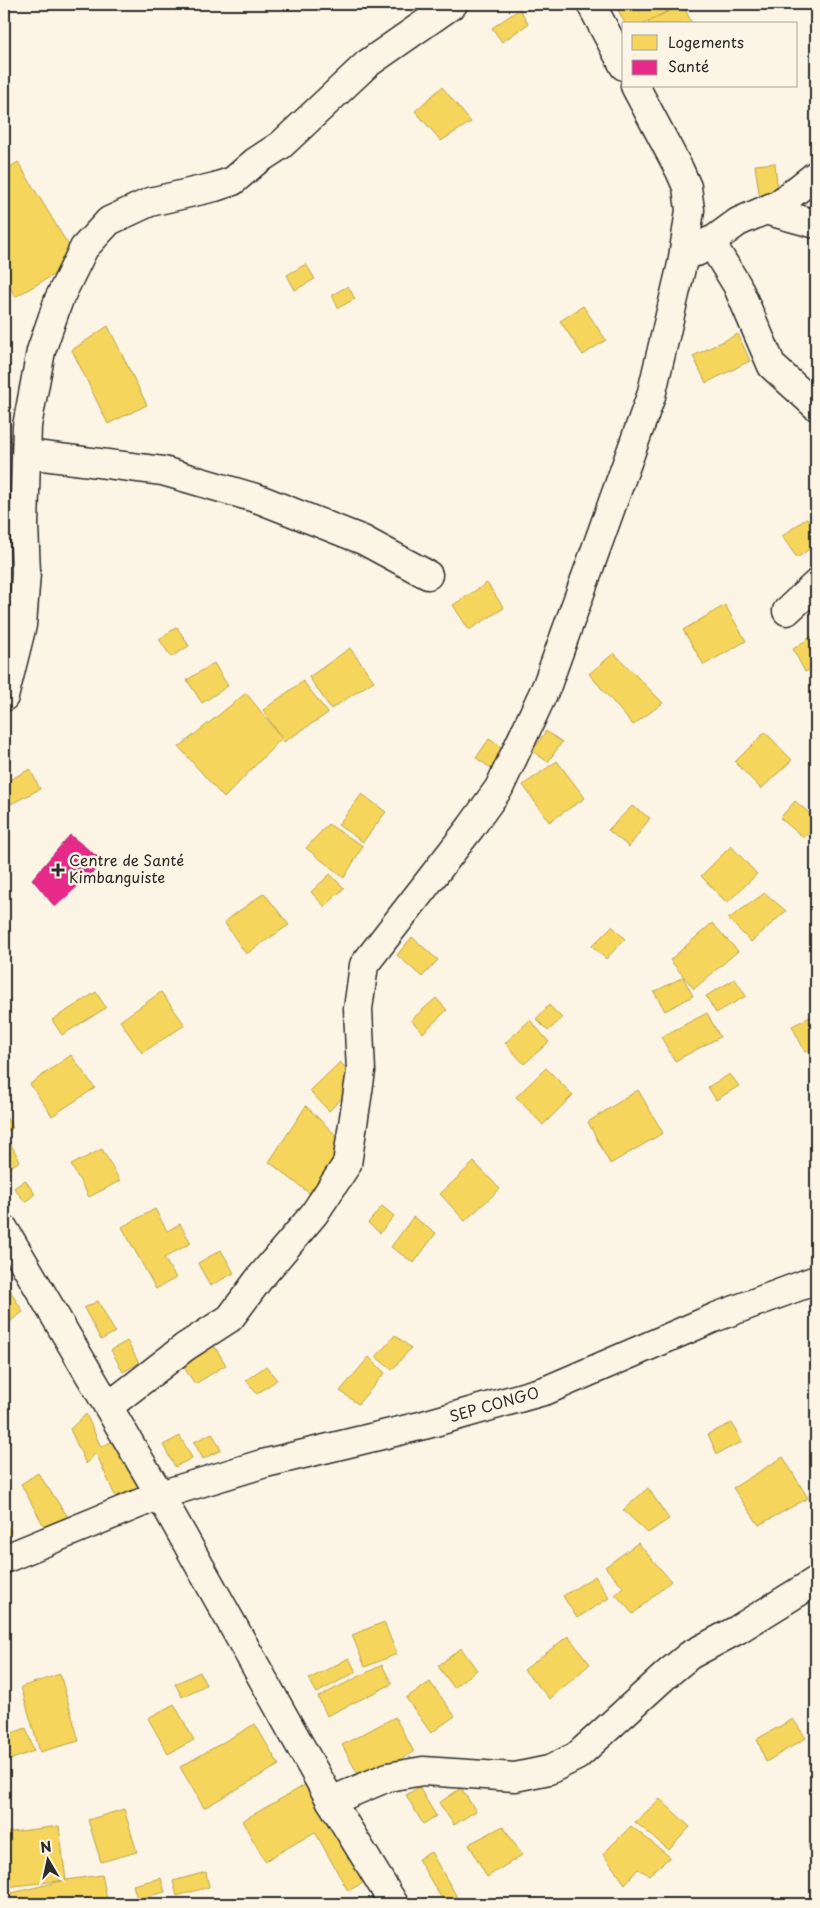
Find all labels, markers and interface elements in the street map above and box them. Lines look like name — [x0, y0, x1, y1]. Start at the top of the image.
legend — [622, 22, 798, 88]
text: Logements — [668, 30, 744, 53]
text: Santé — [668, 54, 709, 77]
place label: Centre de Santé Kimbanguiste — [69, 848, 184, 888]
marker: Centre de Santé Kimbanguiste — [51, 863, 65, 877]
street label: SEP CONGO — [446, 1380, 542, 1427]
text: N — [39, 1835, 53, 1858]
north arrow — [22, 1836, 72, 1886]

